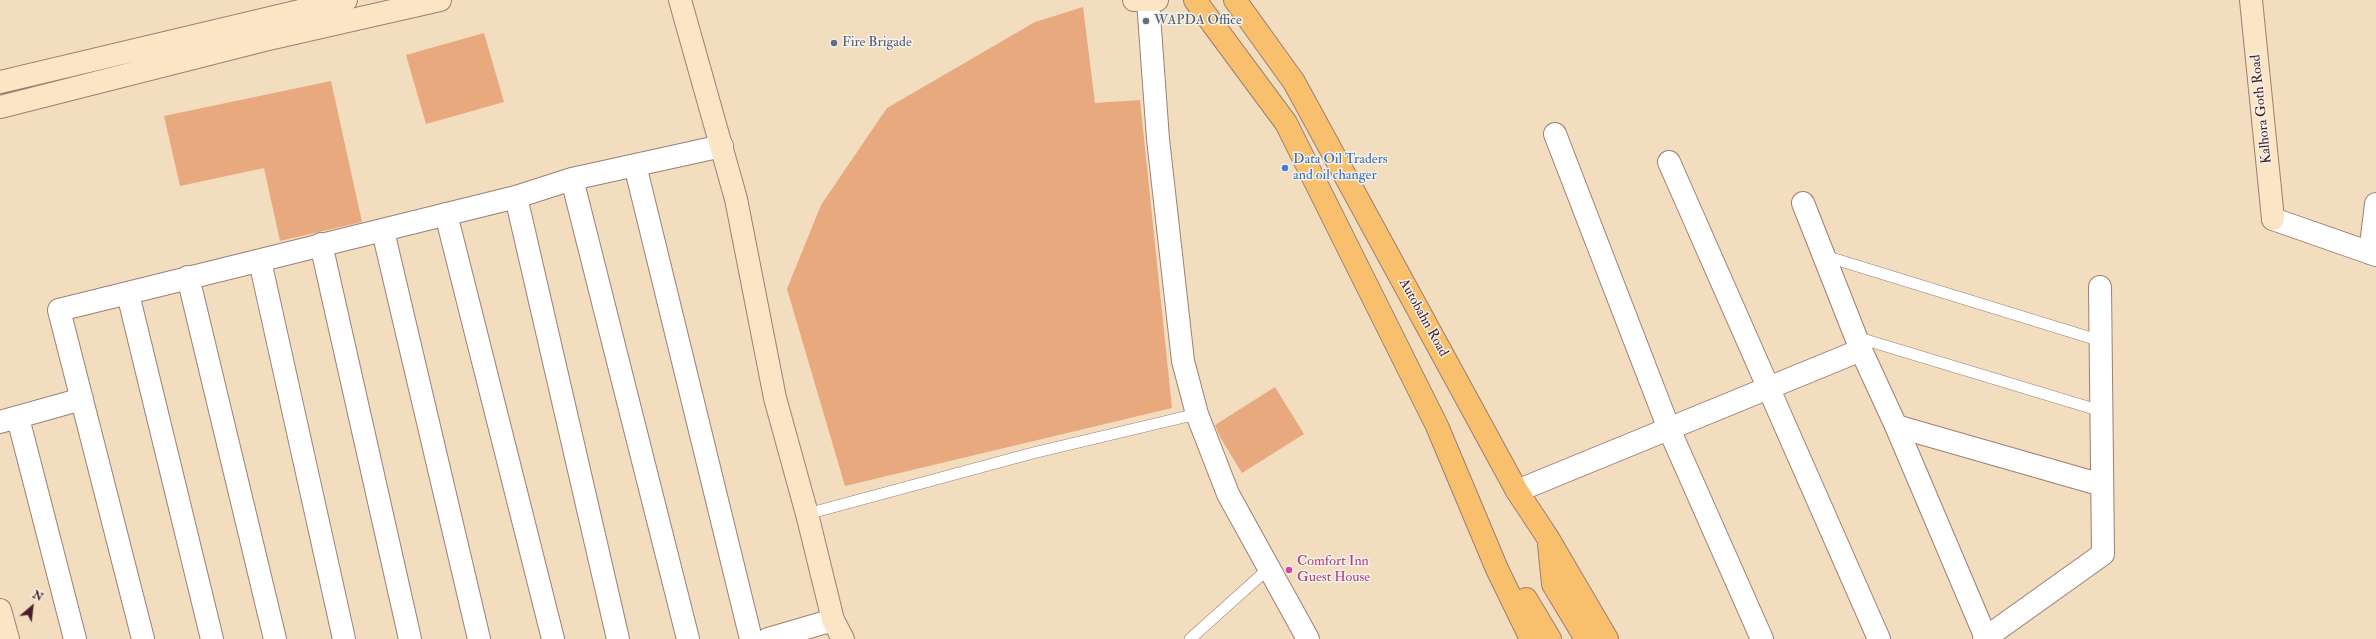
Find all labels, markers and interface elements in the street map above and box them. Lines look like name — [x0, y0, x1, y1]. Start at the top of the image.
place label: WAPDA Office — [1154, 13, 1242, 29]
marker: WAPDA Office — [1141, 16, 1151, 26]
place label: Fire Brigade — [842, 35, 912, 51]
marker: Fire Brigade — [829, 38, 839, 48]
street label: Kalhora Goth Road — [2248, 54, 2276, 164]
place label: Data Oil Traders and oil changer — [1293, 152, 1388, 184]
marker: Data Oil Traders and oil changer — [1280, 163, 1290, 173]
street label: Autobahn Road — [1395, 276, 1451, 360]
place label: Comfort Inn Guest House — [1297, 554, 1370, 586]
marker: Comfort Inn Guest House — [1284, 565, 1294, 575]
north arrow — [12, 587, 52, 627]
text: N — [30, 588, 45, 604]

